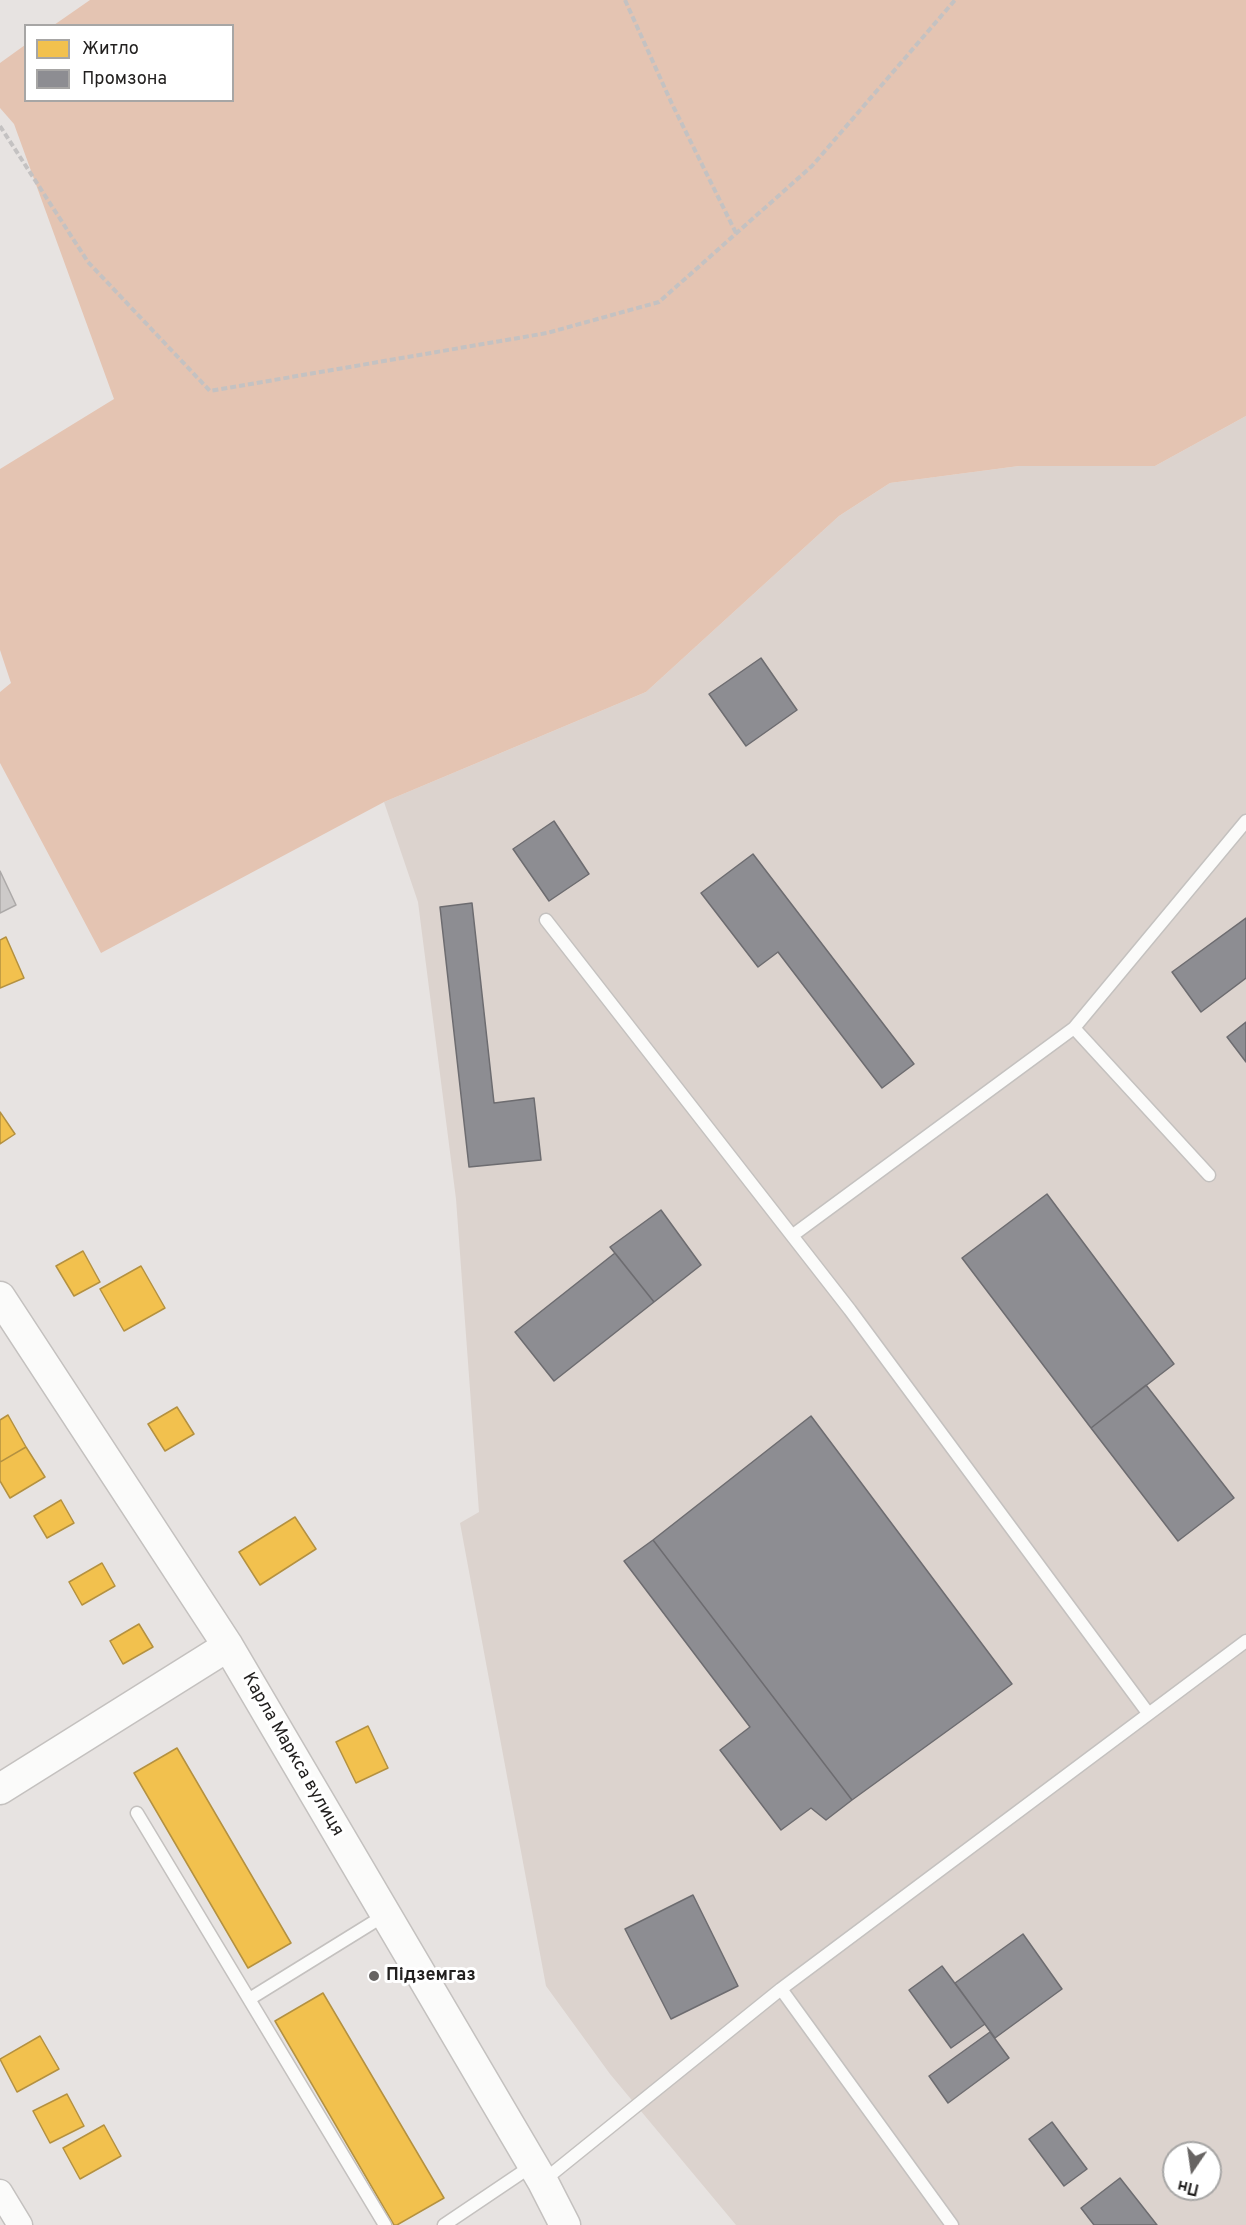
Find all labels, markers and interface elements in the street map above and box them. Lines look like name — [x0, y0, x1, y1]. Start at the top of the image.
legend — [24, 24, 234, 102]
text: Житло — [82, 38, 139, 61]
text: Промзона — [82, 68, 167, 91]
street label: Карла Маркса вулиця — [236, 1669, 348, 1841]
place label: Підземгаз — [386, 1965, 476, 1987]
marker: Підземгаз — [367, 1969, 381, 1983]
north arrow — [1162, 2141, 1222, 2201]
text: Пн — [1176, 2174, 1201, 2199]

